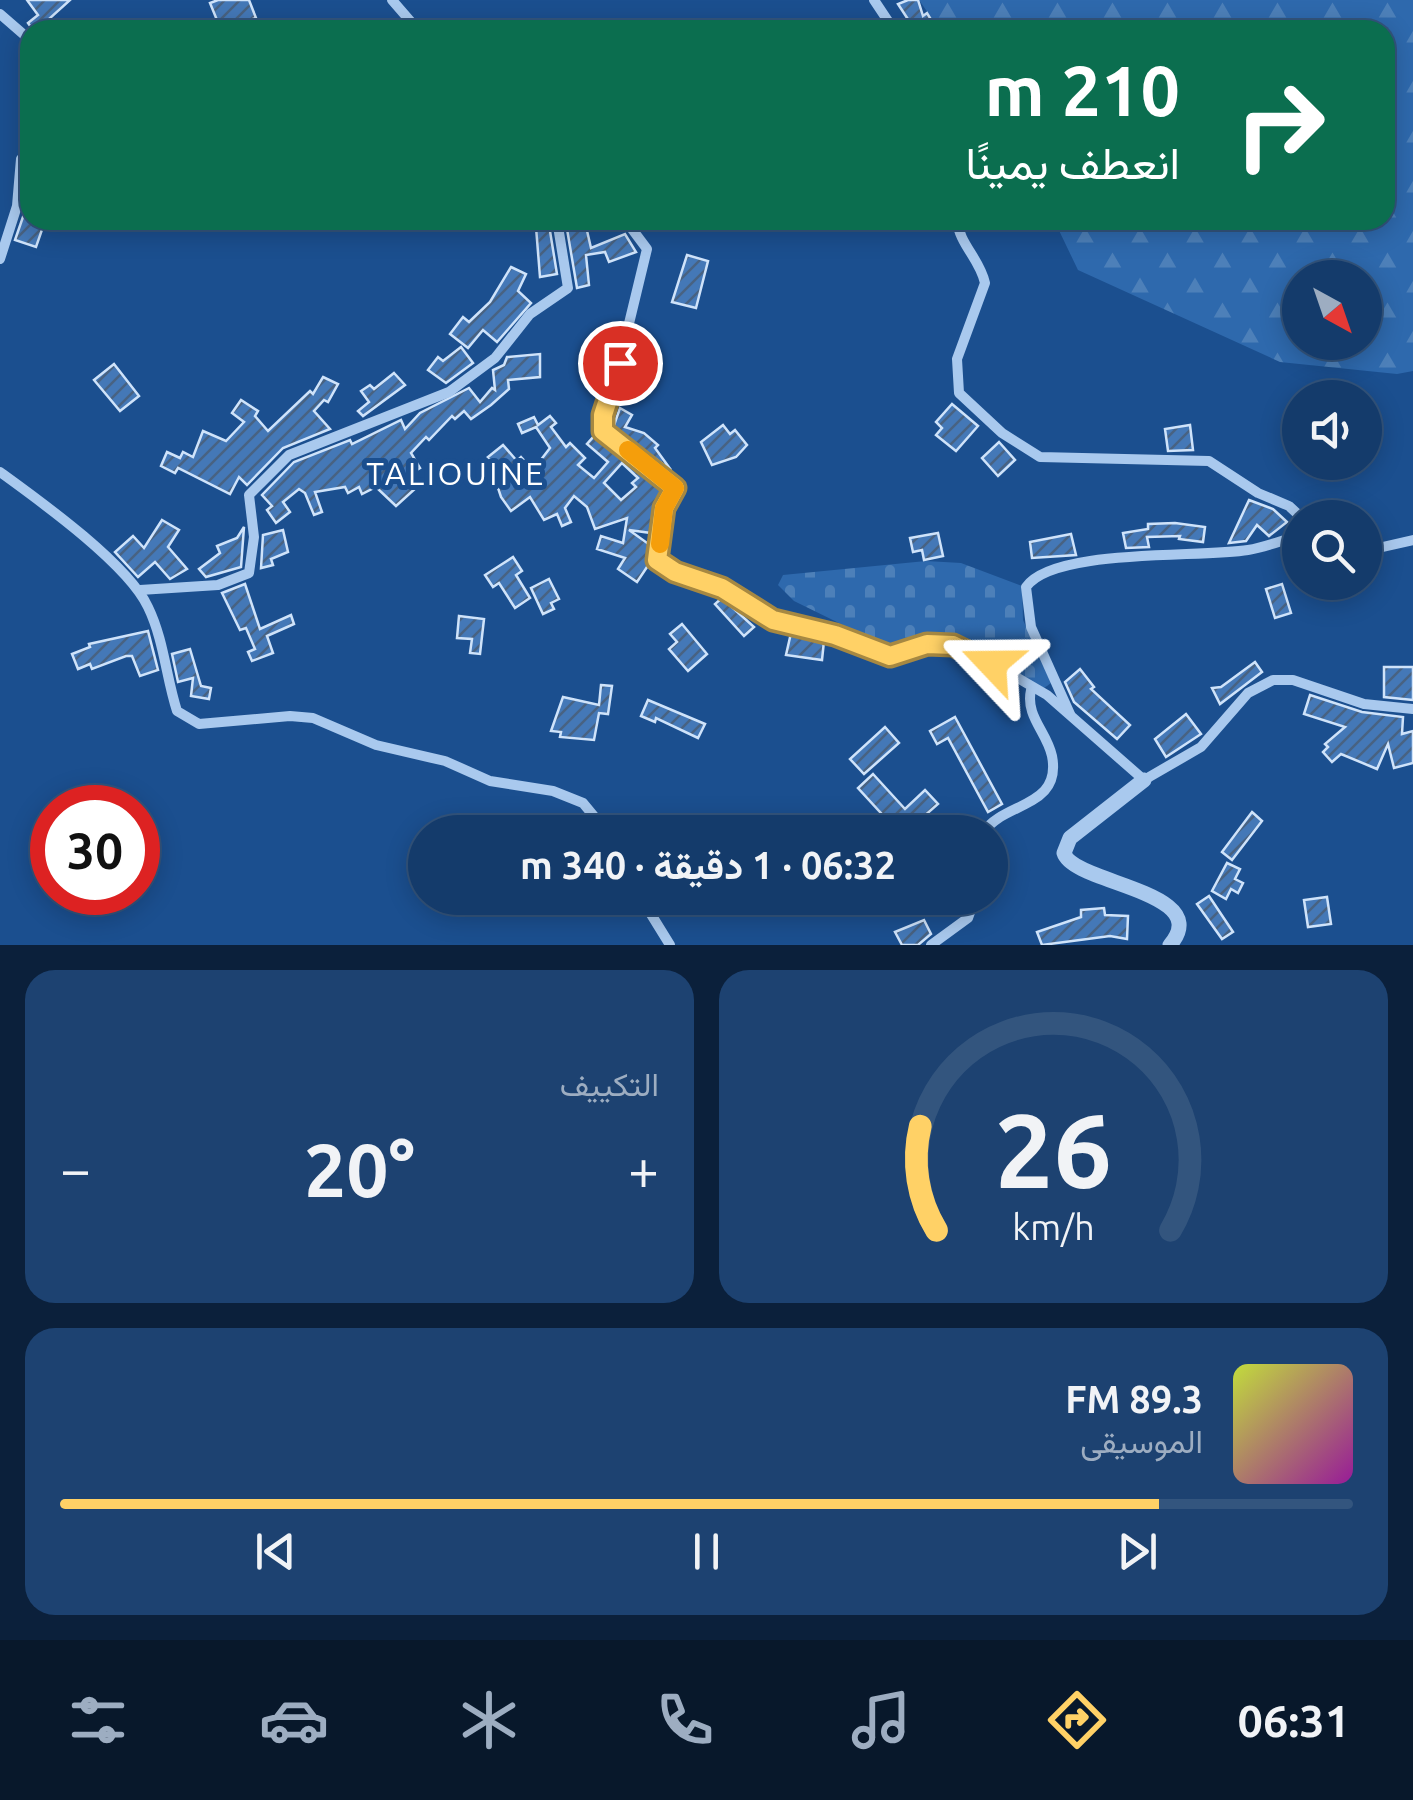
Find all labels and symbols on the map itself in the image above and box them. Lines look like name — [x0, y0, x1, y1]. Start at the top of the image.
north arrow — [1282, 260, 1382, 360]
pin — [578, 321, 663, 406]
district label: TALIOUINE — [366, 455, 546, 491]
position arrow — [940, 612, 1044, 716]
speed limit sign: 30 — [30, 785, 160, 915]

